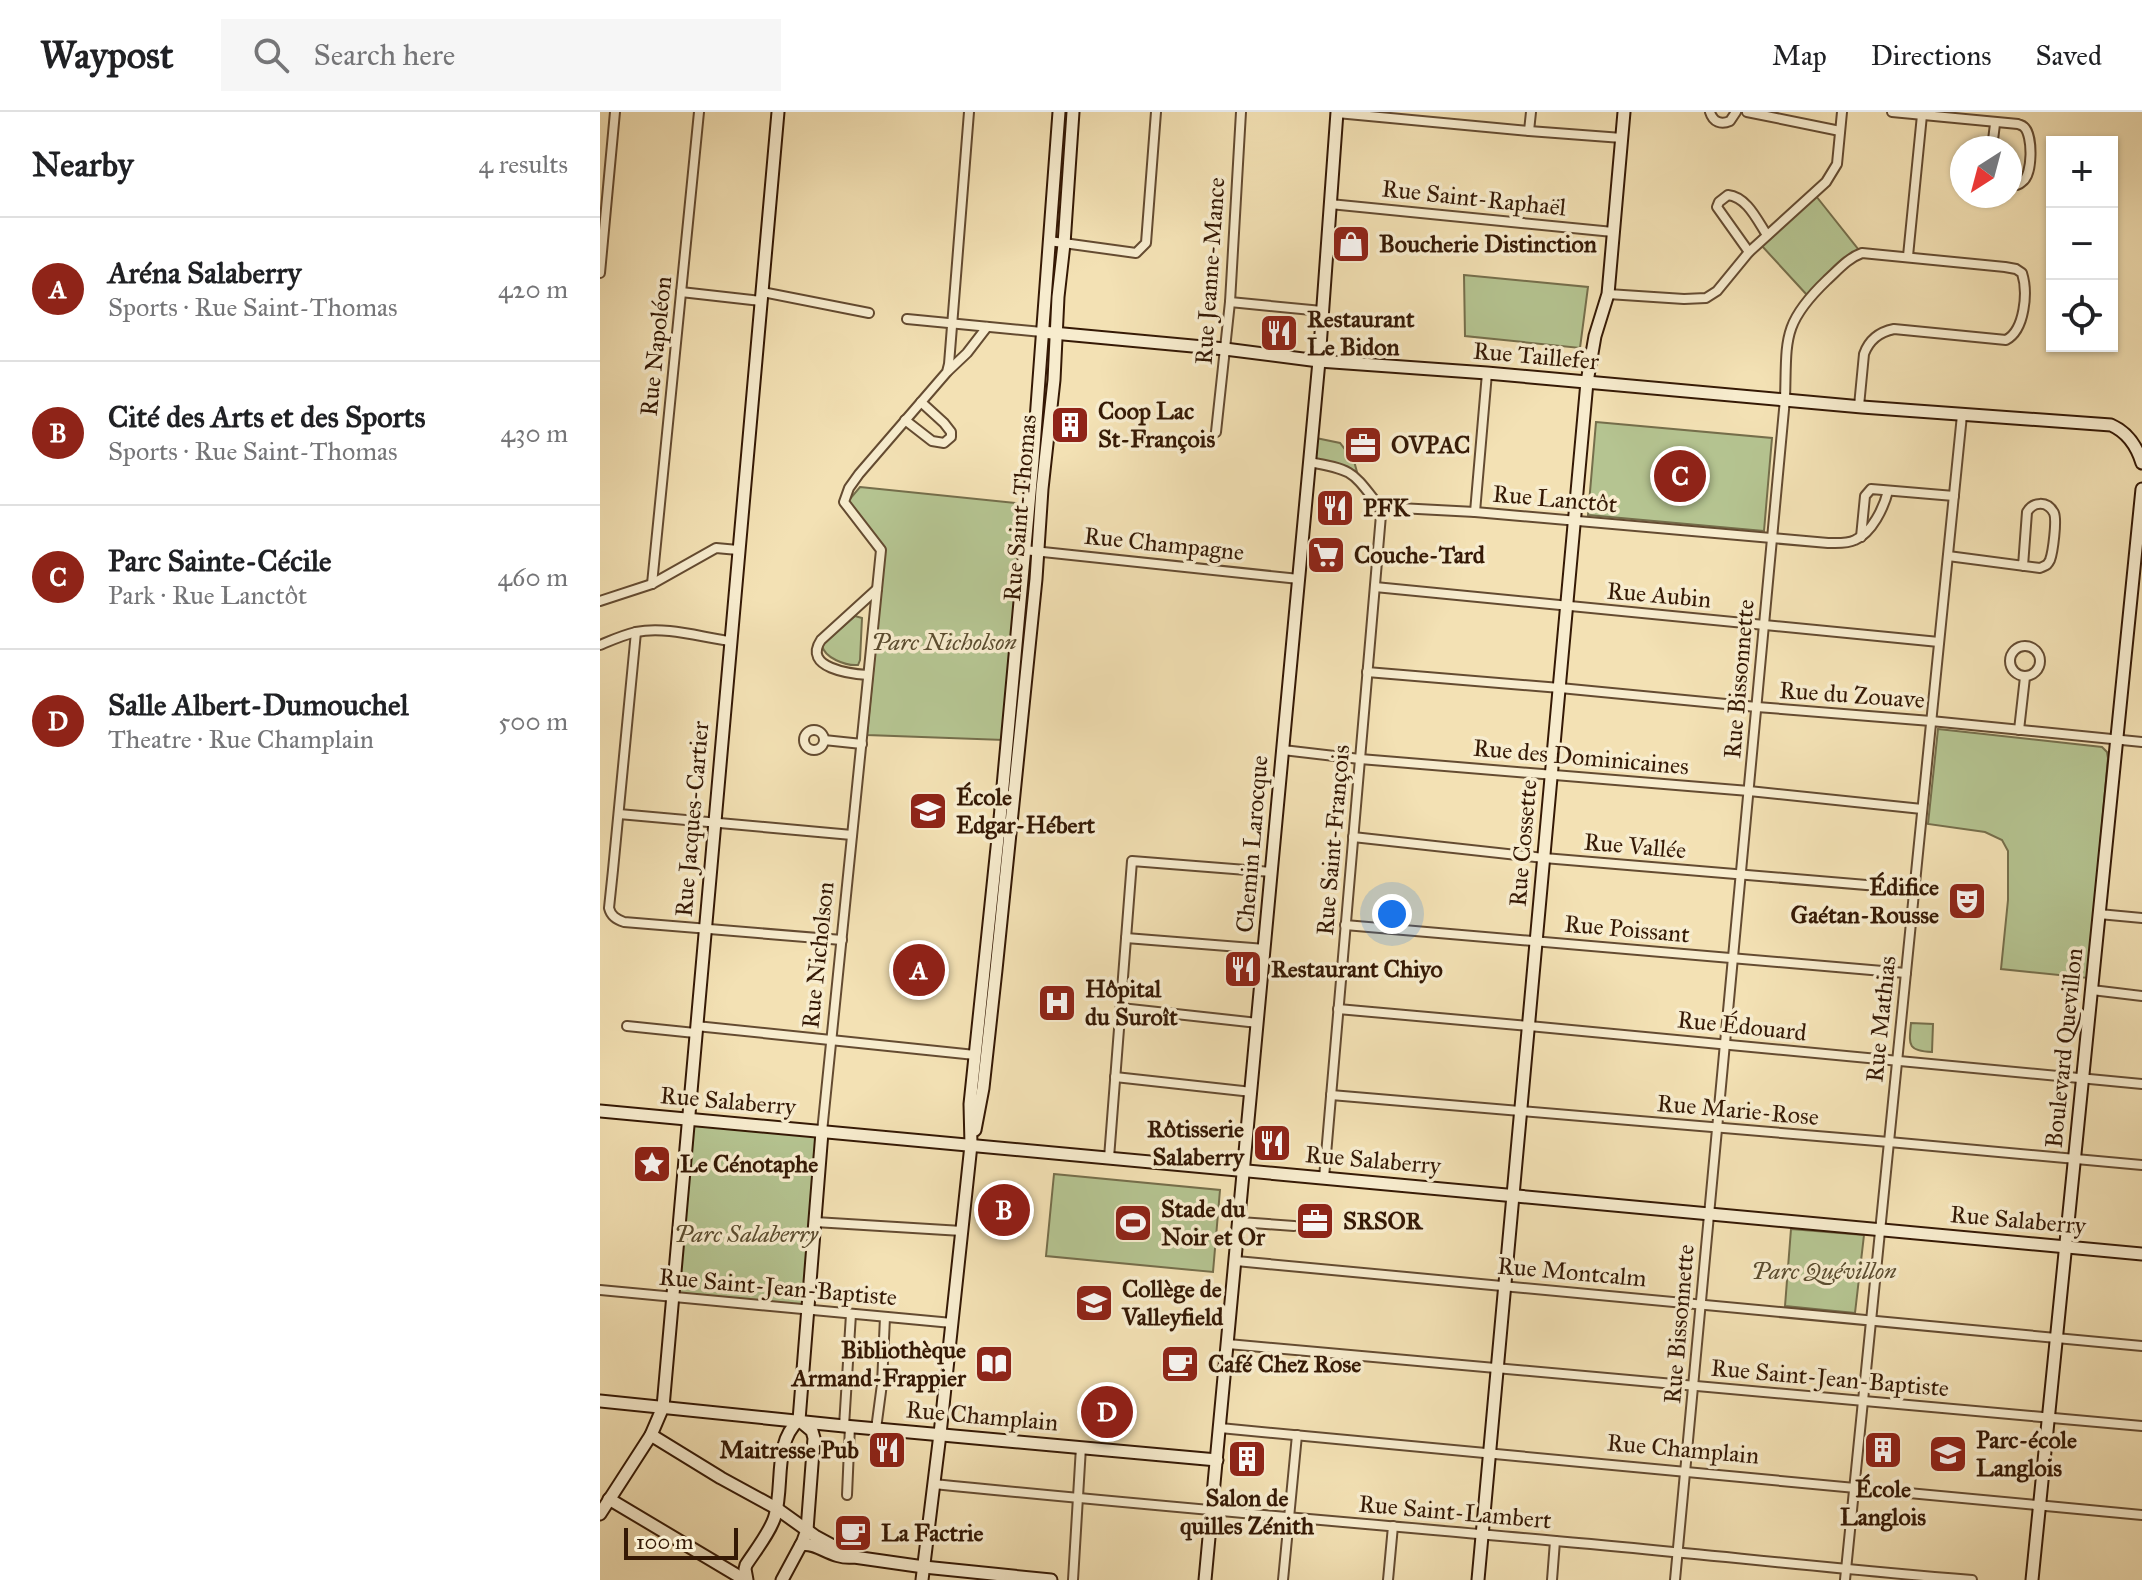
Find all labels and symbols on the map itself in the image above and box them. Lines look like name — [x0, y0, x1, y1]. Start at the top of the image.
north arrow — [1950, 136, 2022, 208]
street label: Rue Saint-Raphaël — [1380, 173, 1568, 223]
street label: Rue Jeanne-Mance — [1188, 176, 1232, 366]
shop icon: Boucherie Distinction — [1330, 223, 1372, 265]
place label: Boucherie Distinction — [1379, 229, 1597, 259]
street label: Rue Napoléon — [634, 275, 678, 417]
place label: Restaurant Le Bidon — [1307, 304, 1415, 362]
restaurant icon: Restaurant Le Bidon — [1258, 312, 1300, 354]
street label: Rue Taillefer — [1472, 336, 1600, 376]
place label: Coop Lac St-François — [1098, 396, 1215, 454]
building icon: Coop Lac St-François — [1049, 404, 1091, 446]
street label: Rue Saint-Thomas — [997, 413, 1043, 603]
office icon: OVPAC — [1342, 424, 1384, 466]
place label: OVPAC — [1391, 430, 1470, 460]
pin: C — [1654, 446, 1706, 506]
street label: Rue Lanctôt — [1491, 479, 1619, 519]
restaurant icon: PFK — [1314, 487, 1356, 529]
place label: PFK — [1363, 493, 1410, 523]
street label: Rue Champagne — [1082, 521, 1246, 567]
supermarket icon: Couche-Tard — [1305, 534, 1347, 576]
place label: Couche-Tard — [1354, 540, 1486, 570]
street label: Rue Aubin — [1606, 576, 1712, 614]
street label: Rue Bissonnette — [1717, 598, 1761, 760]
park label: Parc Nicholson — [871, 627, 1017, 657]
street label: Rue du Zouave — [1778, 675, 1926, 715]
street label: Rue Jacques-Cartier — [668, 720, 716, 918]
street label: Rue des Dominicaines — [1472, 733, 1690, 781]
street label: Rue Saint-François — [1310, 743, 1356, 937]
street label: Chemin Larocque — [1229, 754, 1275, 934]
street label: Rue Cossette — [1502, 778, 1544, 908]
place label: École Edgar-Hébert — [956, 781, 1096, 840]
school or university icon: École Edgar-Hébert — [907, 790, 949, 832]
street label: Rue Vallée — [1583, 827, 1687, 865]
place label: Édifice Gaétan-Rousse — [1791, 871, 1939, 930]
street label: Rue Nicholson — [795, 880, 841, 1030]
theatre icon: Édifice Gaétan-Rousse — [1946, 880, 1988, 922]
your location — [1372, 894, 1412, 934]
street label: Rue Poissant — [1563, 909, 1691, 949]
pin: A — [893, 940, 945, 1000]
street label: Boulevard Quevillon — [2039, 947, 2089, 1149]
restaurant icon: Restaurant Chiyo — [1222, 948, 1264, 990]
place label: Restaurant Chiyo — [1271, 954, 1443, 984]
street label: Rue Mathias — [1859, 954, 1903, 1084]
place label: Hôpital du Suroît — [1085, 974, 1178, 1032]
hospital icon: Hôpital du Suroît — [1036, 982, 1078, 1024]
street label: Rue Édouard — [1676, 1004, 1808, 1048]
street label: Rue Salaberry — [659, 1080, 798, 1122]
street label: Rue Marie-Rose — [1656, 1088, 1820, 1132]
place label: Rôtisserie Salaberry — [1147, 1114, 1246, 1172]
restaurant icon: Rôtisserie Salaberry — [1251, 1122, 1293, 1164]
street label: Rue Salaberry — [1304, 1139, 1443, 1181]
place icon: Le Cénotaphe — [631, 1143, 673, 1185]
place label: Le Cénotaphe — [680, 1149, 818, 1179]
pin: B — [978, 1180, 1030, 1240]
place label: Stade du Noir et Or — [1161, 1194, 1266, 1252]
street label: Rue Salaberry — [1949, 1199, 2088, 1241]
office icon: SRSOR — [1294, 1200, 1336, 1242]
sports icon: Stade du Noir et Or — [1112, 1202, 1154, 1244]
place label: SRSOR — [1343, 1206, 1424, 1236]
park label: Parc Salaberry — [674, 1219, 819, 1249]
street label: Rue Bissonnette — [1657, 1243, 1701, 1405]
street label: Rue Montcalm — [1496, 1251, 1648, 1293]
park label: Parc Quévillon — [1751, 1256, 1897, 1286]
street label: Rue Saint-Jean-Baptiste — [658, 1262, 898, 1312]
place label: Collège de Valleyfield — [1121, 1274, 1224, 1332]
school or university icon: Collège de Valleyfield — [1073, 1282, 1115, 1324]
place label: Bibliothèque Armand-Frappier — [790, 1335, 967, 1393]
library icon: Bibliothèque Armand-Frappier — [973, 1343, 1015, 1385]
cafe icon: Café Chez Rose — [1159, 1343, 1201, 1385]
place label: Café Chez Rose — [1208, 1349, 1361, 1379]
street label: Rue Saint-Jean-Baptiste — [1710, 1353, 1950, 1403]
pin: D — [1081, 1382, 1133, 1442]
street label: Rue Champlain — [905, 1394, 1059, 1438]
place label: Parc-école Langlois — [1976, 1425, 2077, 1483]
street label: Rue Champlain — [1606, 1427, 1760, 1471]
restaurant icon: Maitresse Pub — [866, 1429, 908, 1471]
building icon: École Langlois — [1862, 1429, 1904, 1471]
school or university icon: Parc-école Langlois — [1927, 1433, 1969, 1475]
place label: Maitresse Pub — [719, 1435, 859, 1465]
building icon: Salon de quilles Zénith — [1226, 1438, 1268, 1480]
place label: École Langlois — [1840, 1473, 1926, 1532]
place label: Salon de quilles Zénith — [1180, 1483, 1315, 1541]
street label: Rue Saint-Lambert — [1357, 1489, 1553, 1535]
cafe icon: La Factrie — [832, 1512, 874, 1554]
place label: La Factrie — [881, 1518, 983, 1548]
scale bar — [624, 1524, 738, 1560]

